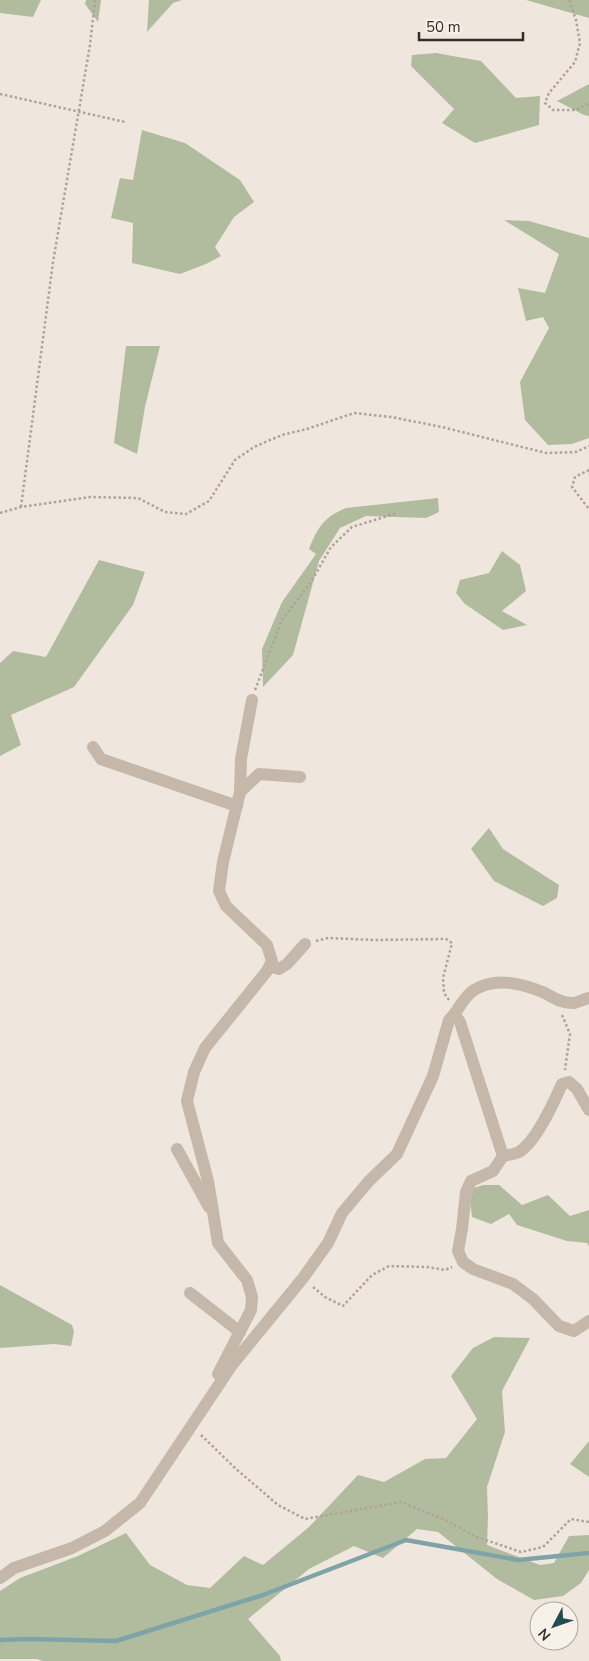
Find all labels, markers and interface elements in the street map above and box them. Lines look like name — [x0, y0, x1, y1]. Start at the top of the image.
scale bar — [419, 10, 523, 42]
text: 50 m — [426, 17, 461, 37]
north arrow — [529, 1601, 579, 1651]
text: N — [534, 1624, 555, 1644]

